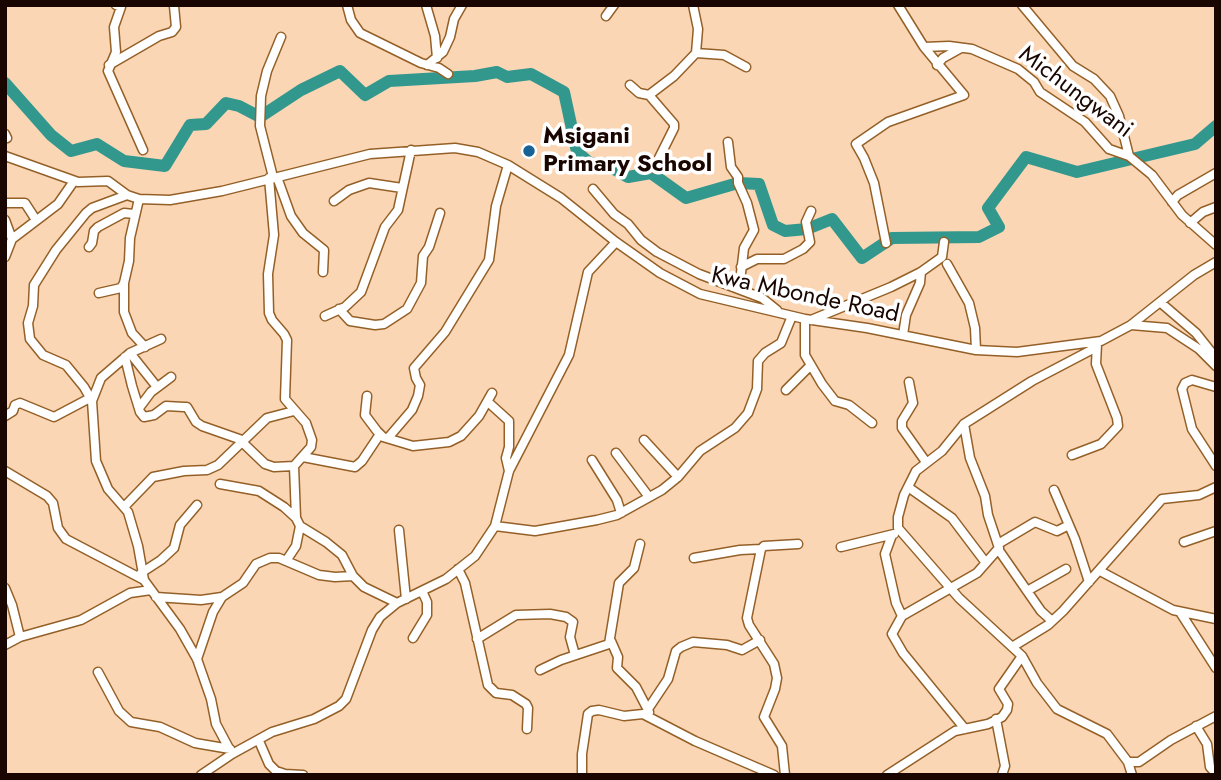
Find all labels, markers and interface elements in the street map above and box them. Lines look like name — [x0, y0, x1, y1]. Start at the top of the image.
street label: Michungwani — [1012, 41, 1138, 145]
place label: Msigani Primary School — [543, 123, 712, 179]
marker: Msigani Primary School — [521, 143, 537, 159]
street label: Kwa Mbonde Road — [708, 262, 902, 330]

